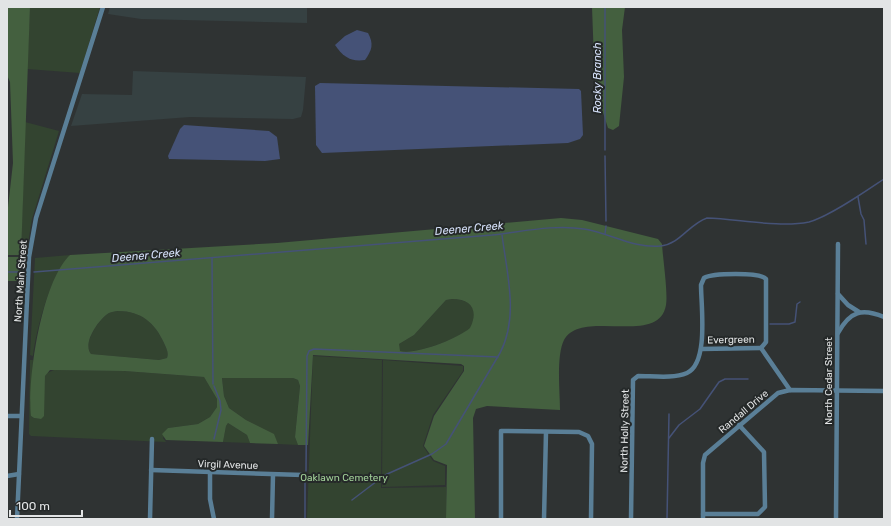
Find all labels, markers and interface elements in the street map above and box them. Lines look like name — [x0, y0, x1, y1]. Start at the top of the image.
water label: Rocky Branch — [591, 42, 604, 114]
water label: Deener Creek — [434, 219, 504, 238]
street label: North Main Street — [12, 240, 30, 323]
water label: Deener Creek — [111, 246, 181, 265]
street label: Evergreen — [707, 334, 755, 346]
street label: North Cedar Street — [823, 337, 835, 425]
street label: Randall Drive — [716, 387, 771, 436]
street label: North Holly Street — [618, 389, 632, 473]
street label: Virgil Avenue — [197, 458, 259, 472]
park label: Oaklawn Cemetery — [300, 472, 388, 484]
scale bar — [10, 492, 82, 518]
text: 100 m — [16, 499, 50, 513]

